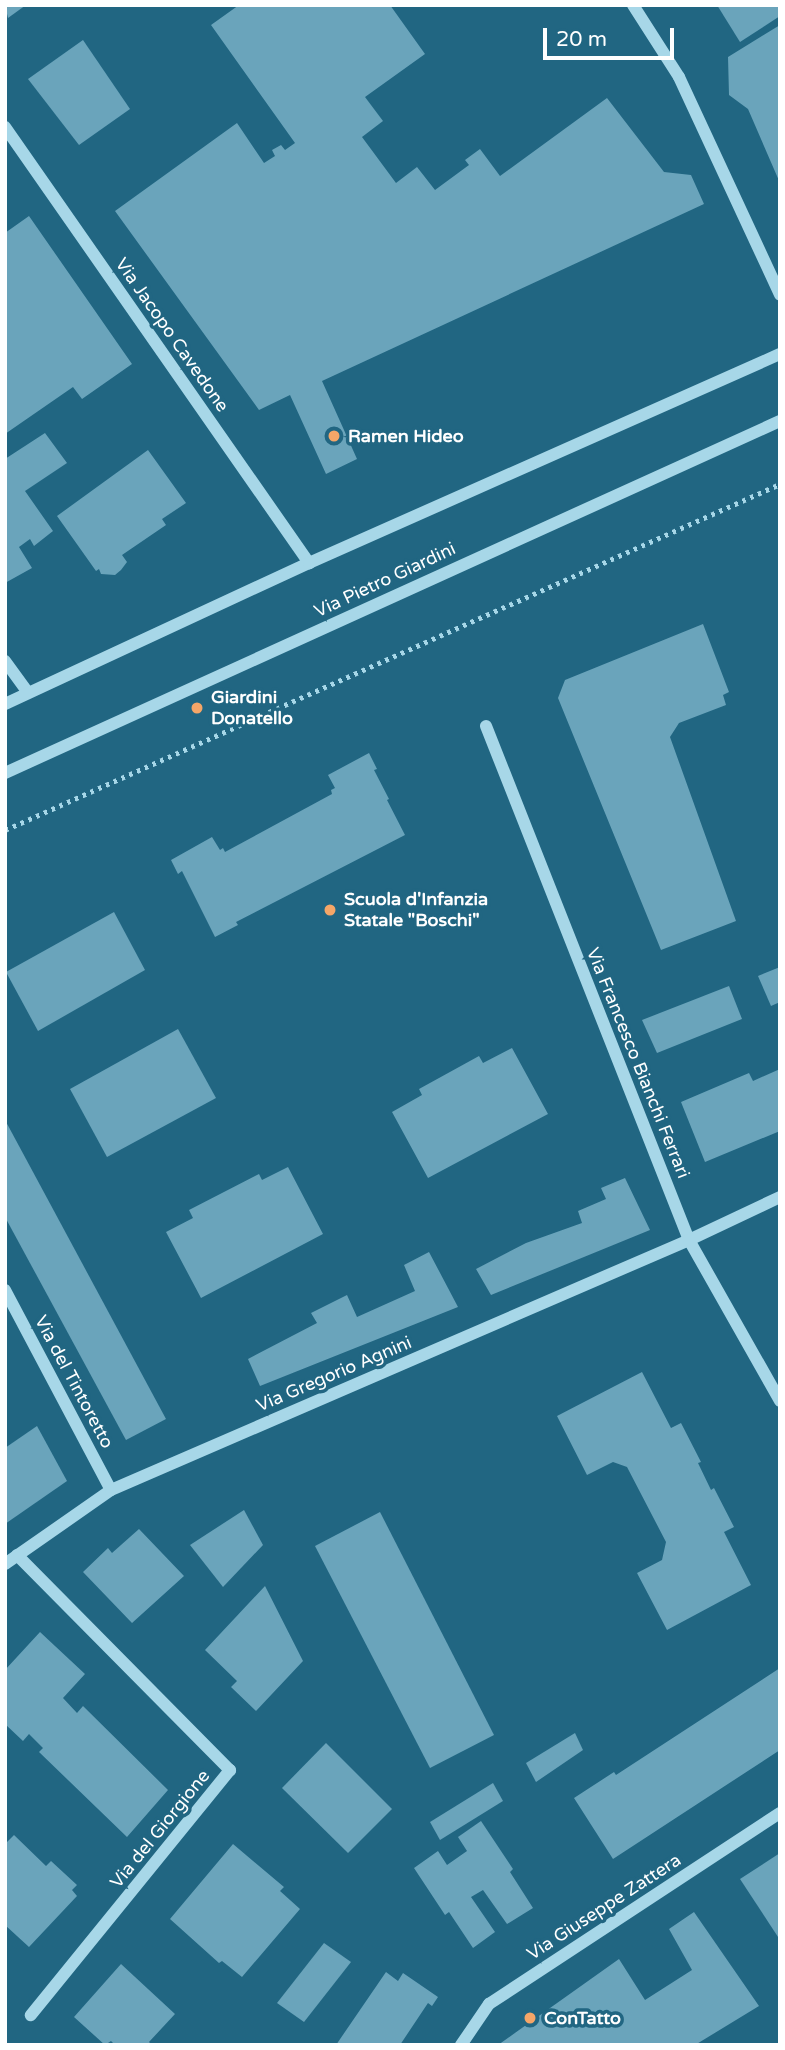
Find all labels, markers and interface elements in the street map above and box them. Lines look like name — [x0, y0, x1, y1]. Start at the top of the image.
scale bar — [547, 14, 678, 58]
text: 20 m — [556, 27, 607, 52]
street label: Via Jacopo Cavedone — [111, 254, 233, 416]
place label: Ramen Hideo — [348, 425, 464, 447]
marker: Ramen Hideo — [326, 428, 342, 444]
street label: Via Pietro Giardini — [311, 538, 459, 622]
place label: Giardini Donatello — [211, 687, 293, 730]
marker: Giardini Donatello — [189, 700, 205, 716]
place label: Scuola d'Infanzia Statale "Boschi" — [344, 889, 488, 932]
marker: Scuola d'Infanzia Statale "Boschi" — [322, 902, 338, 918]
street label: Via Francesco Bianchi Ferrari — [582, 945, 694, 1181]
street label: Via del Tintoretto — [30, 1312, 118, 1452]
street label: Via Gregorio Agnini — [253, 1331, 415, 1417]
street label: Via del Giorgione — [106, 1766, 214, 1892]
street label: Via Giuseppe Zattera — [523, 1849, 685, 1965]
place label: ConTatto — [544, 2007, 621, 2029]
marker: ConTatto — [522, 2010, 538, 2026]

